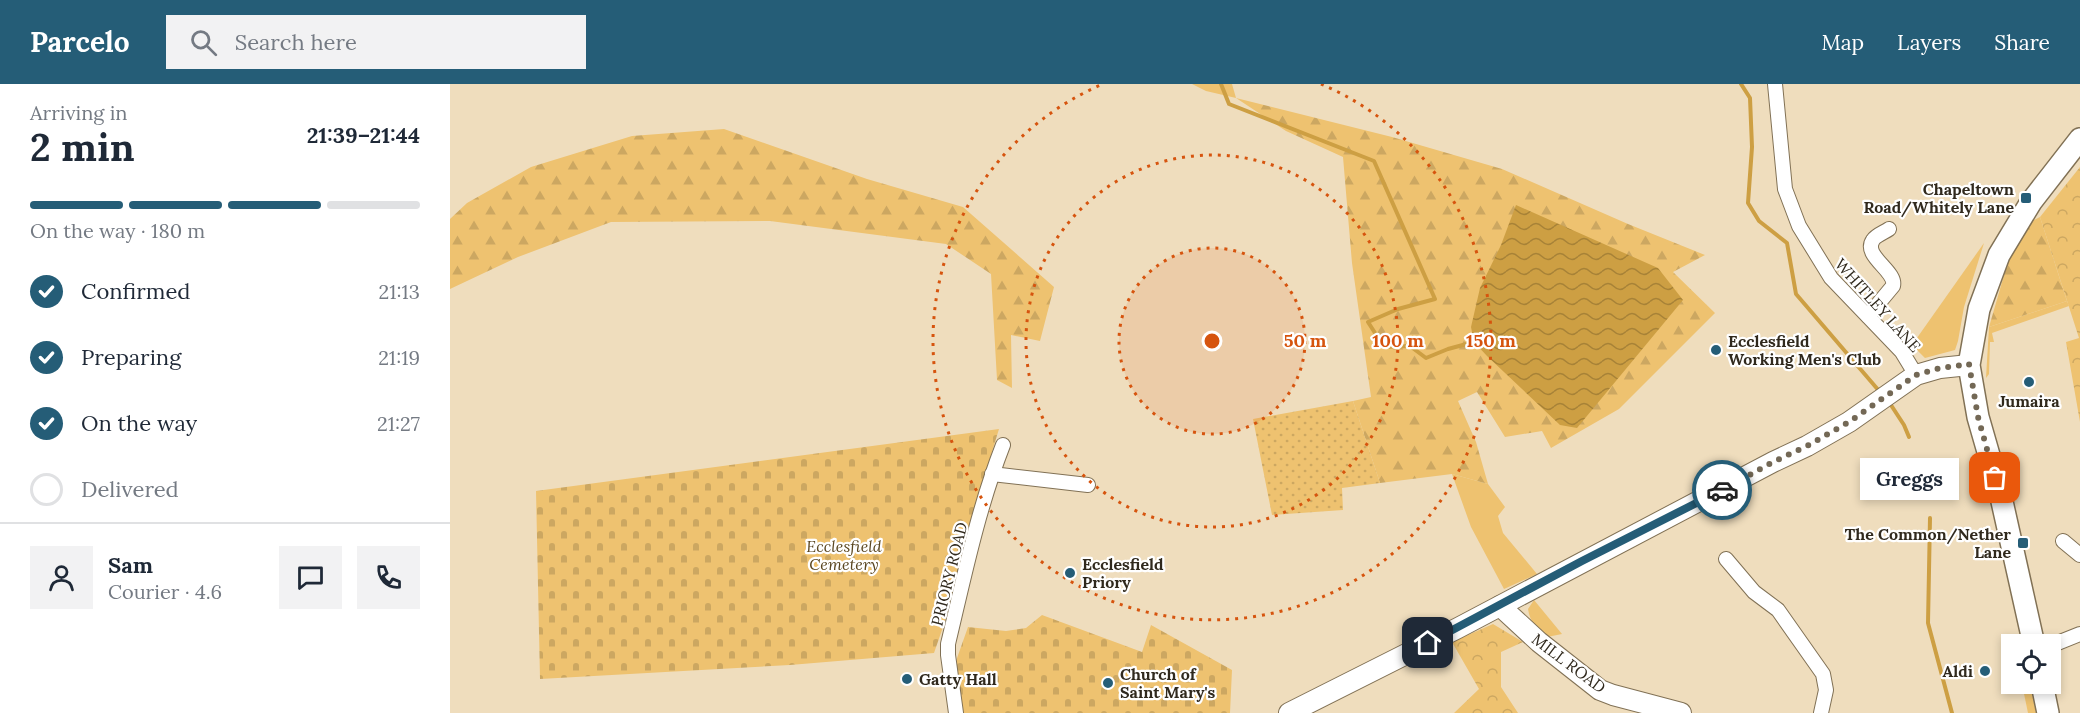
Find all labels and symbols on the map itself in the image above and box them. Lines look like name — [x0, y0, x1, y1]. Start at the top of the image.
place label: Chapeltown Road/Whitely Lane — [1863, 179, 2014, 218]
marker: Chapeltown Road/Whitely Lane — [2019, 191, 2033, 205]
street label: WHITLEY LANE — [1831, 254, 1925, 356]
text: 50 m — [1284, 329, 1327, 352]
text: 100 m — [1372, 329, 1424, 352]
text: 150 m — [1466, 329, 1516, 352]
centre of rings — [1202, 331, 1222, 351]
place label: Ecclesfield Working Men's Club — [1728, 331, 1881, 369]
marker: Ecclesfield Working Men's Club — [1709, 343, 1723, 357]
marker: Jumaira — [2022, 375, 2036, 389]
place label: Jumaira — [1998, 391, 2060, 411]
pin — [1969, 452, 2020, 503]
callout: Greggs — [1860, 457, 1959, 499]
courier — [1692, 460, 1752, 520]
street label: PRIORY ROAD — [926, 520, 972, 628]
place label: The Common/Nether Lane — [1845, 524, 2011, 562]
park label: Ecclesfield Cemetery — [806, 536, 882, 574]
marker: The Common/Nether Lane — [2016, 536, 2030, 550]
place label: Ecclesfield Priory — [1082, 554, 1164, 592]
marker: Ecclesfield Priory — [1063, 566, 1077, 580]
pin — [1402, 617, 1453, 668]
street label: MILL ROAD — [1528, 629, 1610, 697]
place label: Aldi — [1943, 661, 1973, 681]
place label: Church of Saint Mary's — [1120, 664, 1215, 702]
marker: Aldi — [1978, 664, 1992, 678]
place label: Gatty Hall — [919, 669, 997, 689]
marker: Gatty Hall — [900, 672, 914, 686]
marker: Church of Saint Mary's — [1101, 676, 1115, 690]

